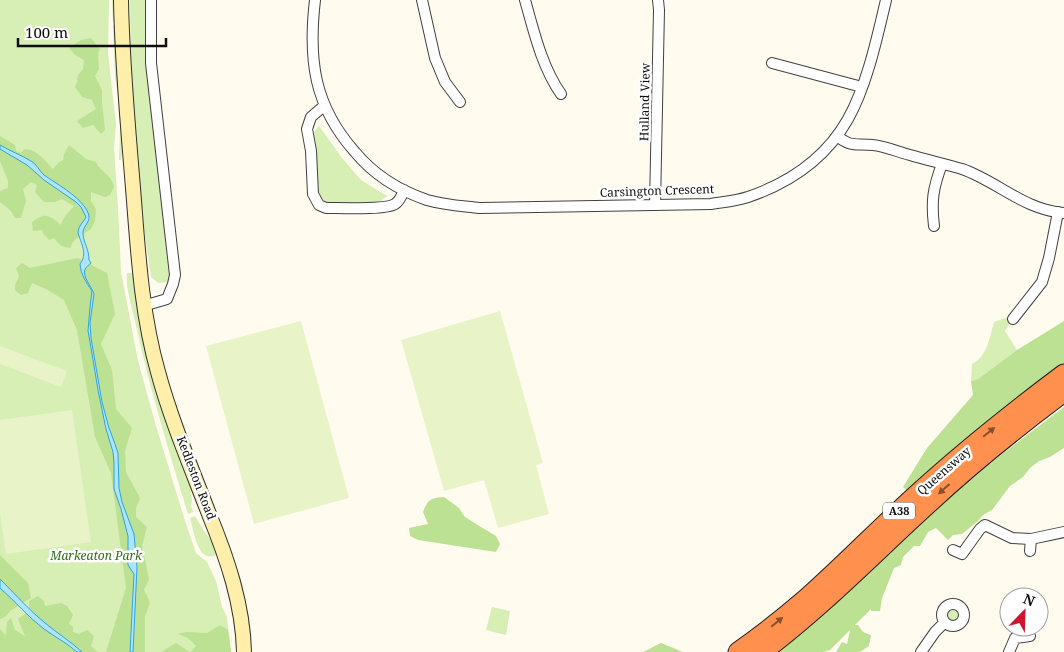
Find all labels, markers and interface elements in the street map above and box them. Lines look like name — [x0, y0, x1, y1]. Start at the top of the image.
scale bar — [18, 15, 165, 47]
text: 100 m — [25, 22, 68, 42]
street label: Hulland View — [635, 62, 654, 141]
street label: Carsington Crescent — [600, 180, 714, 201]
one-way arrow — [982, 426, 995, 437]
street label: Kedleston Road — [173, 433, 220, 523]
street label: Queensway — [913, 442, 974, 499]
one-way arrow — [939, 483, 951, 495]
road number: A38 — [883, 502, 915, 520]
park label: Markeaton Park — [49, 547, 143, 564]
north arrow — [999, 587, 1049, 637]
text: N — [1020, 589, 1038, 610]
one-way arrow — [770, 617, 783, 628]

